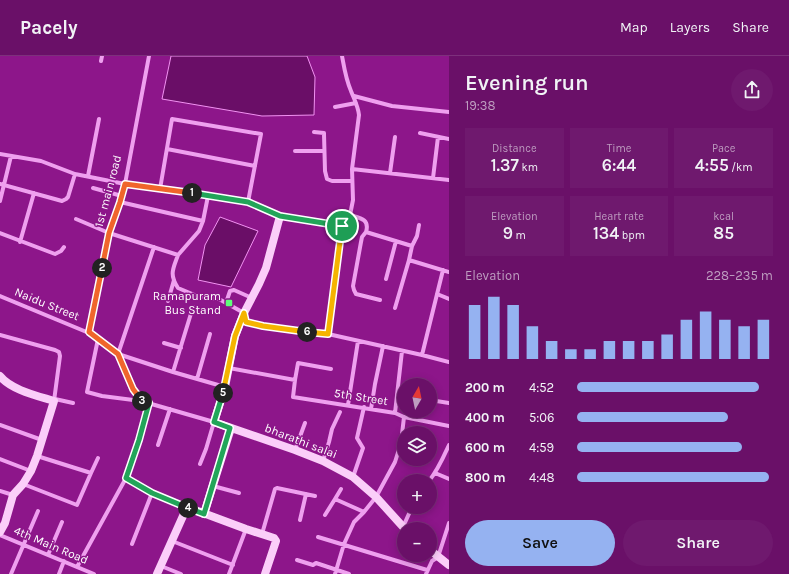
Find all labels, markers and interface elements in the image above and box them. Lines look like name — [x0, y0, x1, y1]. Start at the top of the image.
text: Pacely — [20, 17, 78, 39]
text: Map — [620, 19, 648, 36]
text: Layers — [670, 19, 710, 36]
text: Share — [732, 19, 769, 36]
button: share — [731, 69, 773, 111]
text: Evening run — [465, 70, 589, 96]
text: 19:38 — [465, 98, 496, 113]
text: Distance — [492, 142, 537, 155]
text: Time — [607, 142, 631, 155]
text: Pace — [712, 142, 735, 155]
street label: 1st main road — [92, 154, 124, 228]
text: 1.37 — [491, 155, 519, 175]
text: 6:44 — [602, 155, 636, 175]
text: 4:55 — [695, 155, 729, 175]
text: km — [519, 161, 538, 174]
text: /km — [729, 161, 753, 174]
pin: 1 — [182, 183, 202, 203]
text: 1 — [190, 186, 194, 199]
pin — [325, 209, 359, 243]
text: Elevation — [491, 210, 538, 223]
text: Heart rate — [594, 210, 644, 223]
text: kcal — [713, 210, 734, 223]
icon: arrive — [331, 215, 353, 237]
text: 9 — [503, 223, 513, 243]
text: 134 — [593, 223, 619, 243]
text: 85 — [713, 223, 734, 243]
text: m — [513, 229, 526, 242]
text: bpm — [619, 229, 645, 242]
pin: 2 — [92, 258, 112, 278]
text: 2 — [99, 261, 105, 274]
text: Elevation — [465, 268, 520, 283]
text: 228–235 m — [706, 268, 773, 283]
street label: Naidu Street — [13, 285, 82, 324]
place label: Ramapuram Bus Stand — [153, 289, 221, 317]
marker: Ramapuram Bus Stand — [224, 298, 234, 308]
pin: 6 — [297, 322, 317, 342]
text: 6 — [304, 325, 310, 338]
north arrow — [397, 378, 437, 418]
map controls — [397, 378, 437, 562]
text: 200 m — [465, 380, 505, 395]
text: 4:52 — [529, 380, 554, 395]
pin: 5 — [213, 383, 233, 403]
text: 5 — [220, 386, 226, 399]
street label: 5th Street — [333, 386, 389, 408]
pin: 3 — [132, 391, 152, 411]
text: 3 — [139, 394, 145, 407]
text: 400 m — [465, 410, 505, 425]
text: 5:06 — [529, 410, 555, 425]
street label: bharathi salai — [263, 421, 339, 461]
button: layers — [397, 426, 437, 466]
text: 600 m — [465, 440, 505, 455]
text: 4:59 — [529, 440, 554, 455]
text: 800 m — [465, 470, 505, 485]
text: 4:48 — [529, 470, 555, 485]
button: + — [397, 474, 437, 514]
pin: 4 — [178, 498, 198, 518]
text: 4 — [185, 501, 191, 514]
button: Save — [465, 520, 615, 566]
button: Share — [623, 520, 773, 566]
button: − — [397, 522, 437, 562]
street label: 4th Main Road — [12, 523, 90, 567]

